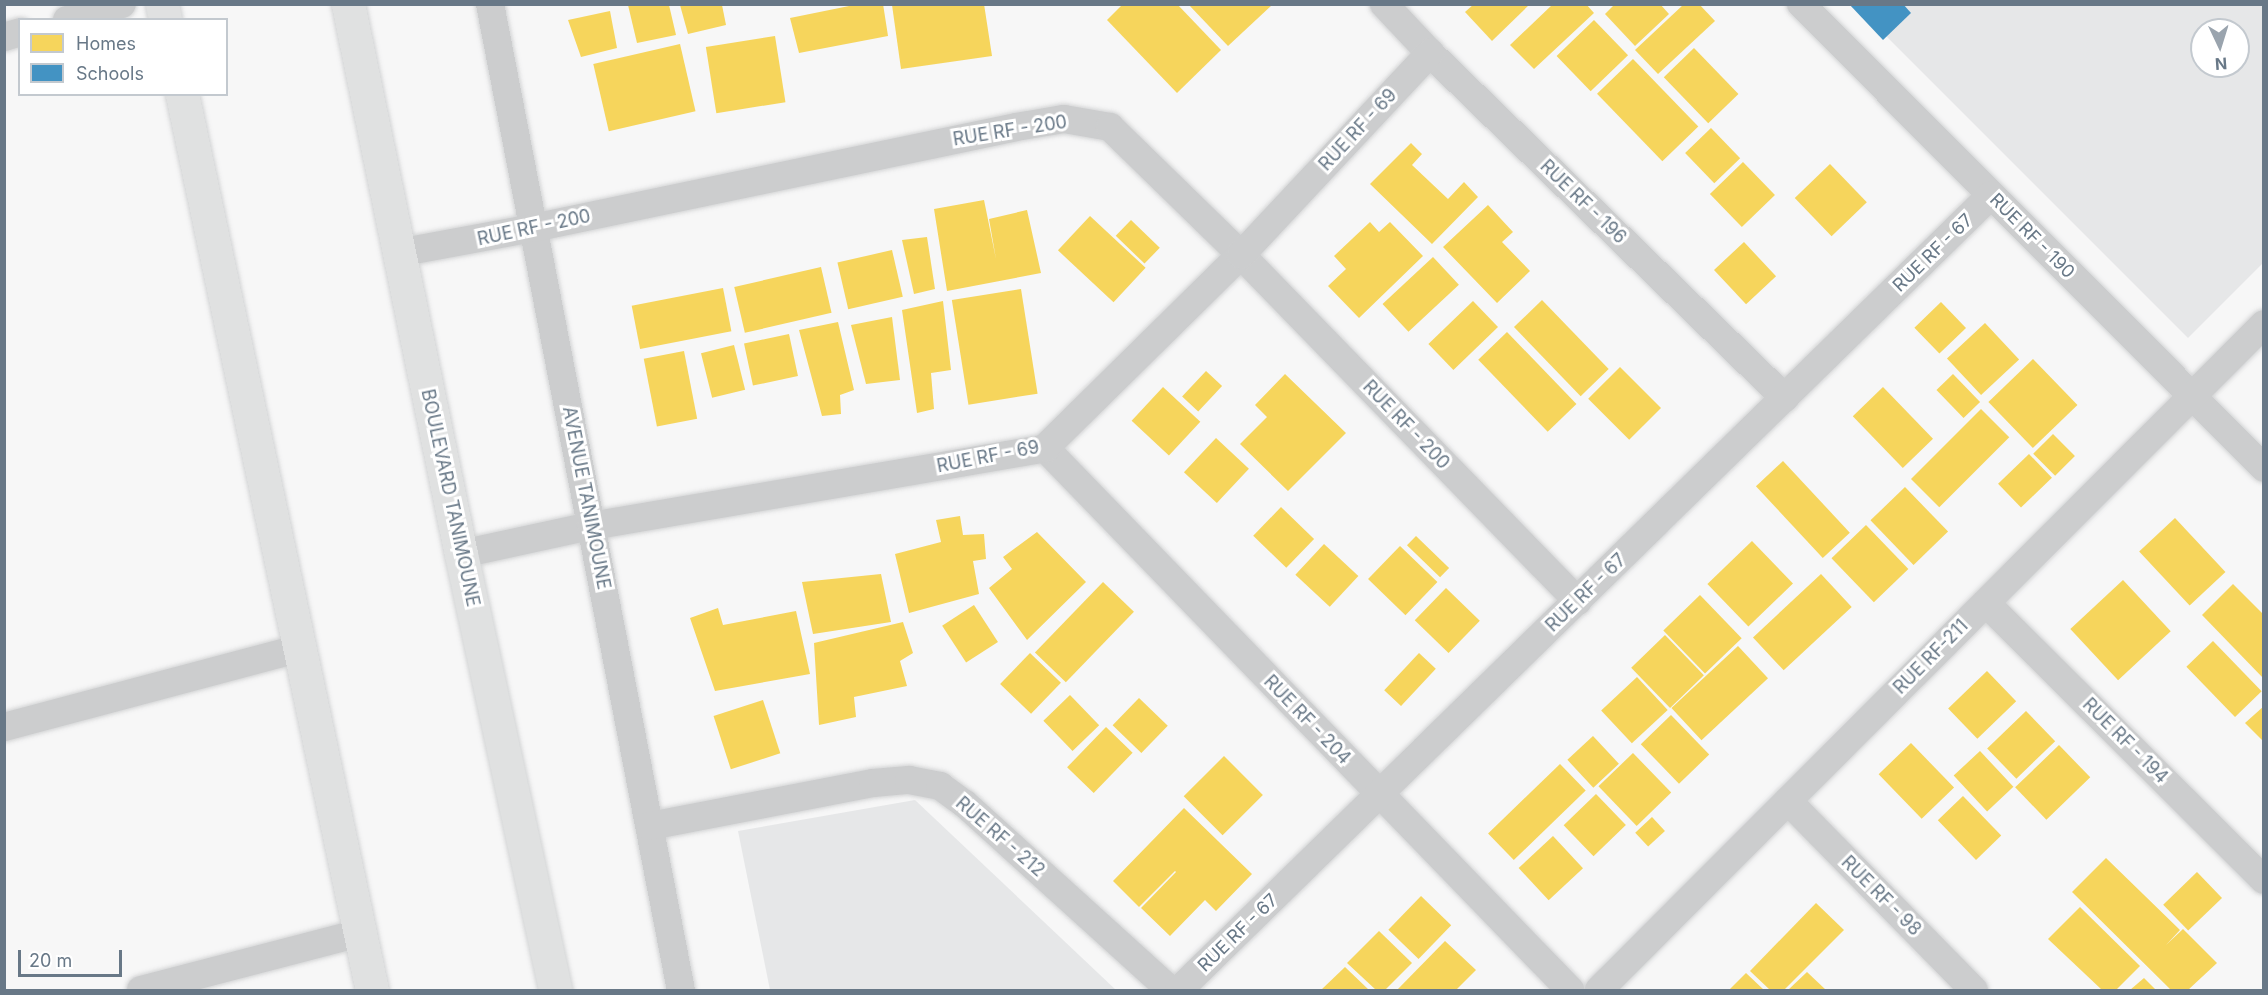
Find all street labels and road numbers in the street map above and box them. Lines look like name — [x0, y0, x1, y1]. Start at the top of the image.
street label: RUE RF - 69 — [1315, 85, 1401, 175]
street label: RUE RF - 200 — [951, 111, 1069, 151]
street label: RUE RF - 196 — [1536, 156, 1630, 248]
street label: RUE RF - 190 — [1985, 189, 2079, 283]
street label: RUE RF - 200 — [475, 205, 593, 251]
street label: RUE RF - 67 — [1889, 210, 1977, 296]
street label: RUE RF - 200 — [1358, 376, 1454, 474]
street label: BOULEVARD TANIMOUNE — [416, 387, 484, 609]
street label: AVENUE TANIMOUNE — [558, 405, 614, 591]
street label: RUE RF - 69 — [935, 436, 1041, 478]
street label: RUE RF - 67 — [1542, 550, 1630, 636]
street label: RUE RF-211 — [1889, 615, 1973, 699]
street label: RUE RF - 204 — [1259, 671, 1355, 769]
street label: RUE RF - 194 — [2078, 694, 2172, 788]
street label: RUE RF - 212 — [951, 793, 1049, 881]
street label: RUE RF - 98 — [1837, 852, 1925, 940]
street label: RUE RF - 67 — [1194, 890, 1282, 976]

